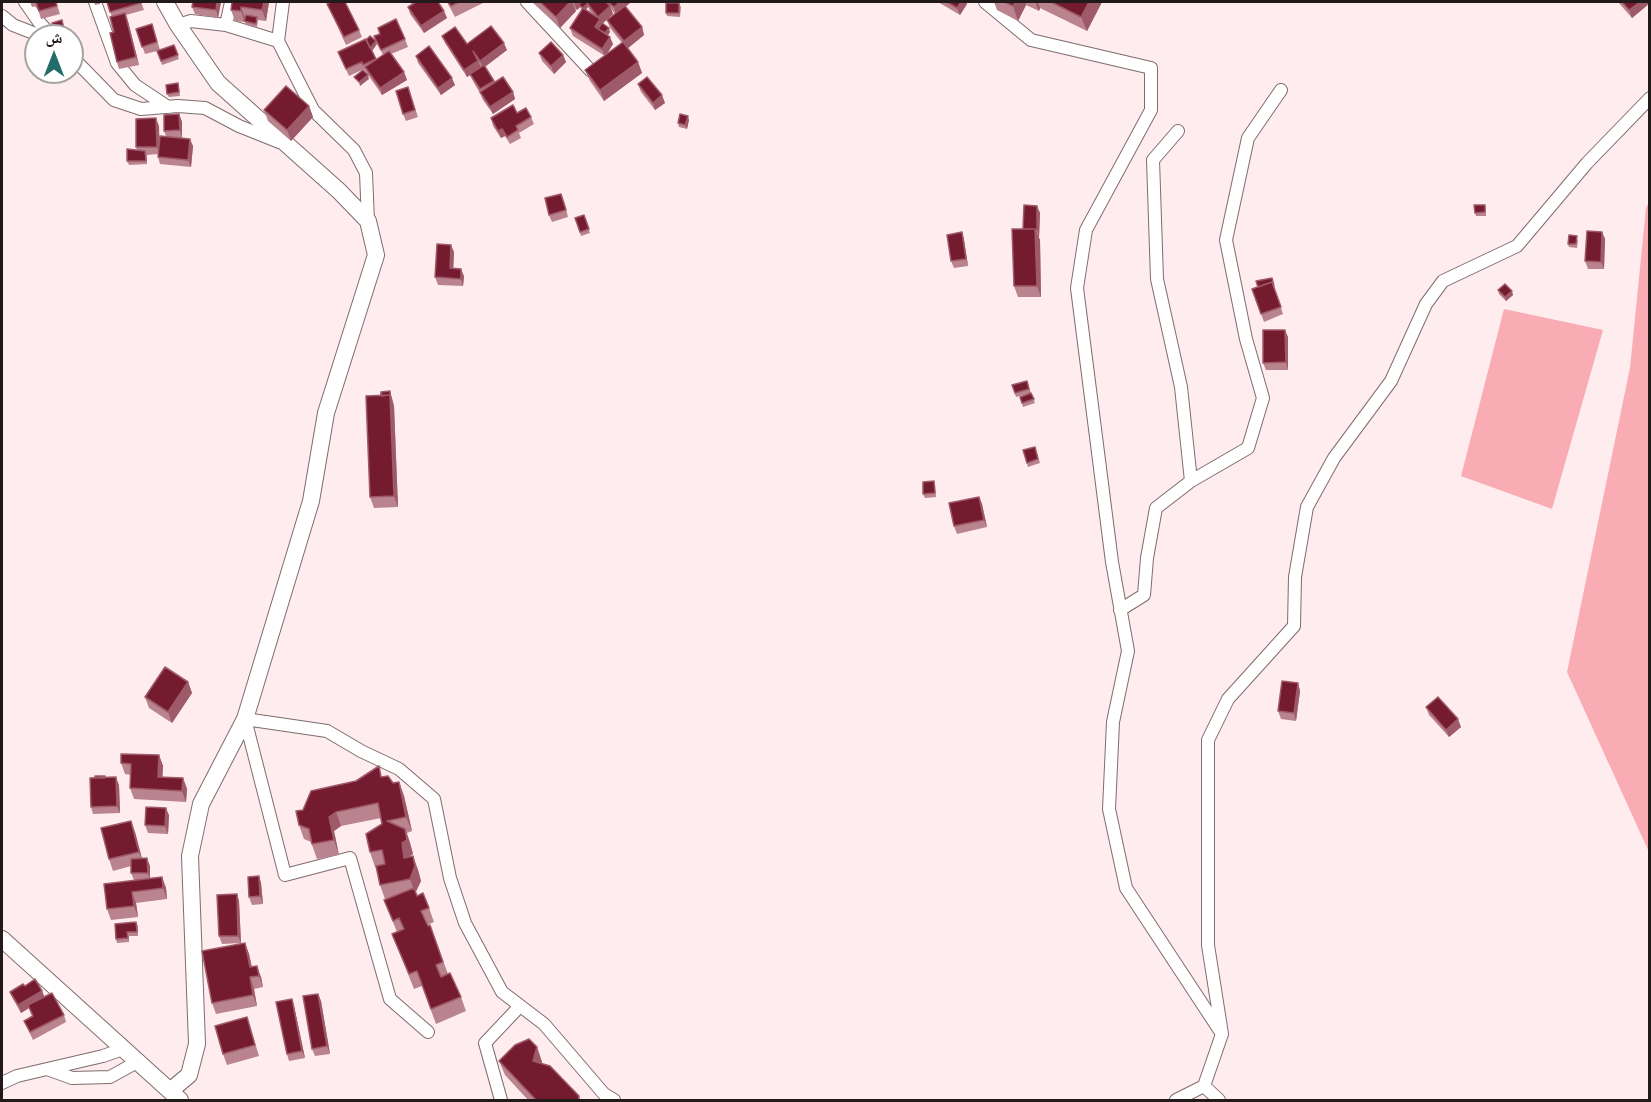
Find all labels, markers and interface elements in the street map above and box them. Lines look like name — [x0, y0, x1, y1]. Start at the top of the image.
north arrow — [24, 24, 84, 84]
text: ش — [46, 28, 62, 47]

